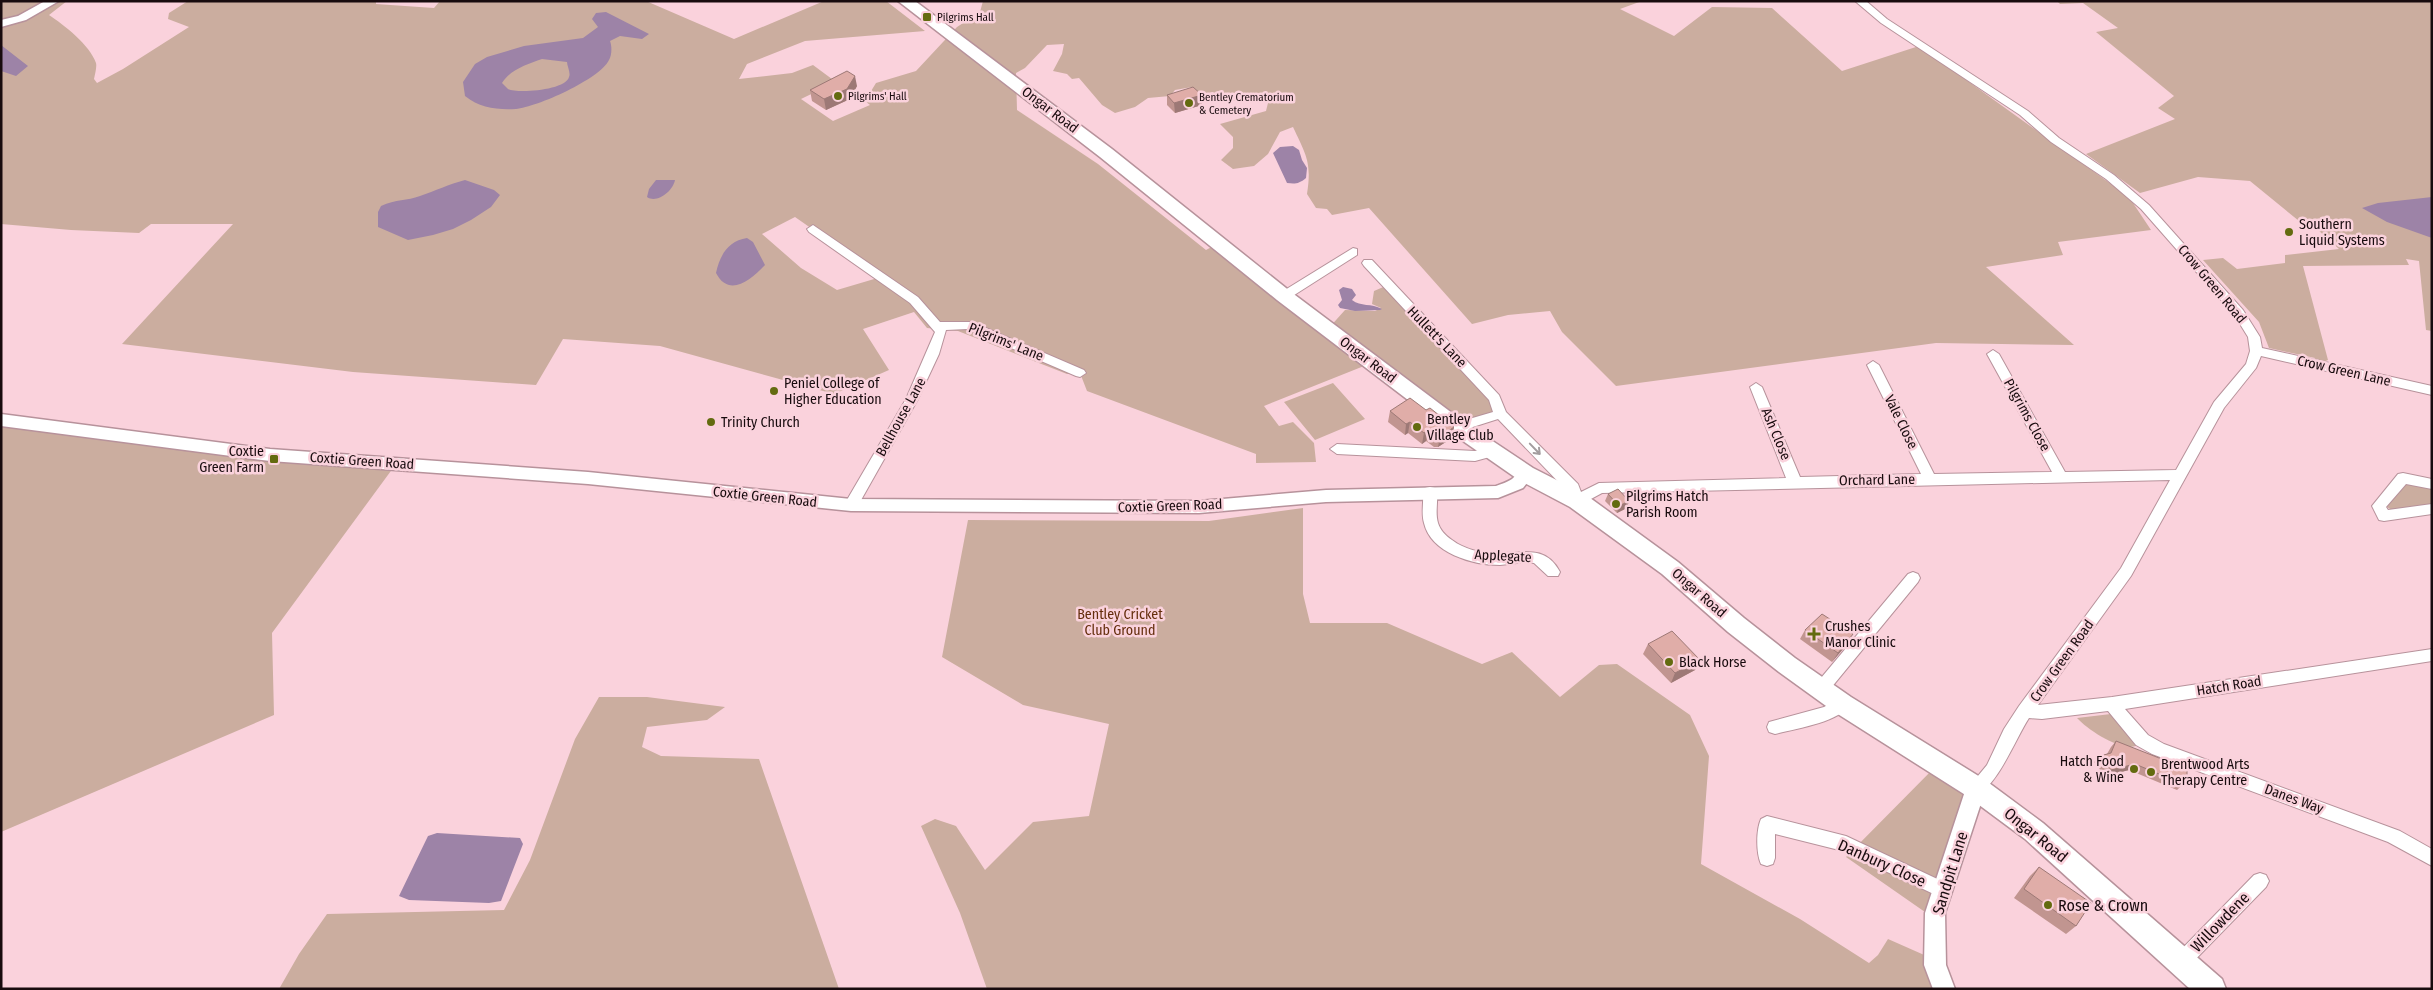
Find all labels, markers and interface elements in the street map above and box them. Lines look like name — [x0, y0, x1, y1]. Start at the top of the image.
marker: Pilgrims Hall — [921, 11, 933, 23]
place label: Pilgrims Hall — [937, 11, 994, 24]
street label: Ongar Road — [1018, 83, 1082, 137]
marker: Pilgrims' Hall — [832, 90, 844, 102]
place label: Pilgrims' Hall — [848, 90, 907, 103]
place label: Bentley Crematorium & Cemetery — [1199, 91, 1294, 117]
marker: Bentley Crematorium & Cemetery — [1183, 97, 1195, 109]
place label: Southern Liquid Systems — [2299, 216, 2385, 249]
marker: Southern Liquid Systems — [2283, 226, 2295, 238]
street label: Crow Green Road — [2174, 241, 2250, 327]
street label: Hullett's Lane — [1404, 303, 1470, 371]
street label: Pilgrims' Lane — [966, 319, 1046, 365]
street label: Ongar Road — [1336, 333, 1400, 387]
street label: Crow Green Lane — [2296, 352, 2393, 390]
place label: Peniel College of Higher Education — [784, 375, 882, 408]
street label: Bellhouse Lane — [872, 375, 930, 459]
street label: Pilgrims Close — [2000, 376, 2054, 454]
marker: Peniel College of Higher Education — [768, 385, 780, 397]
street label: Vale Close — [1881, 392, 1921, 452]
street label: Ash Close — [1757, 405, 1795, 463]
place label: Bentley Village Club — [1427, 411, 1494, 444]
place label: Trinity Church — [721, 414, 800, 431]
marker: Trinity Church — [705, 416, 717, 428]
marker: Bentley Village Club — [1411, 421, 1423, 433]
place label: Coxtie Green Farm — [199, 443, 264, 476]
one-way arrow — [1529, 443, 1541, 456]
street label: Coxtie Green Road — [309, 449, 415, 473]
marker: Coxtie Green Farm — [268, 453, 280, 465]
street label: Orchard Lane — [1839, 471, 1915, 489]
street label: Coxtie Green Road — [712, 483, 818, 511]
place label: Pilgrims Hatch Parish Room — [1626, 488, 1709, 521]
street label: Coxtie Green Road — [1117, 496, 1223, 516]
marker: Pilgrims Hatch Parish Room — [1610, 498, 1622, 510]
street label: Applegate — [1474, 546, 1532, 566]
street label: Ongar Road — [1668, 565, 1730, 621]
park label: Bentley Cricket Club Ground — [1077, 606, 1163, 639]
street label: Crow Green Road — [2027, 617, 2097, 705]
place label: Crushes Manor Clinic — [1825, 618, 1896, 651]
marker: Crushes Manor Clinic — [1807, 627, 1821, 641]
place label: Black Horse — [1679, 654, 1746, 671]
marker: Black Horse — [1663, 656, 1675, 668]
street label: Hatch Road — [2195, 672, 2263, 700]
place label: Hatch Food & Wine — [2060, 753, 2124, 786]
place label: Brentwood Arts Therapy Centre — [2161, 756, 2250, 789]
marker: Hatch Food & Wine — [2128, 763, 2140, 775]
marker: Brentwood Arts Therapy Centre — [2145, 766, 2157, 778]
street label: Danes Way — [2262, 781, 2326, 818]
street label: Ongar Road — [2000, 804, 2072, 866]
street label: Sandpit Lane — [1928, 829, 1972, 917]
street label: Danbury Close — [1835, 835, 1929, 891]
street label: Willowdene — [2187, 888, 2253, 956]
place label: Rose & Crown — [2058, 896, 2148, 915]
marker: Rose & Crown — [2042, 899, 2054, 911]

